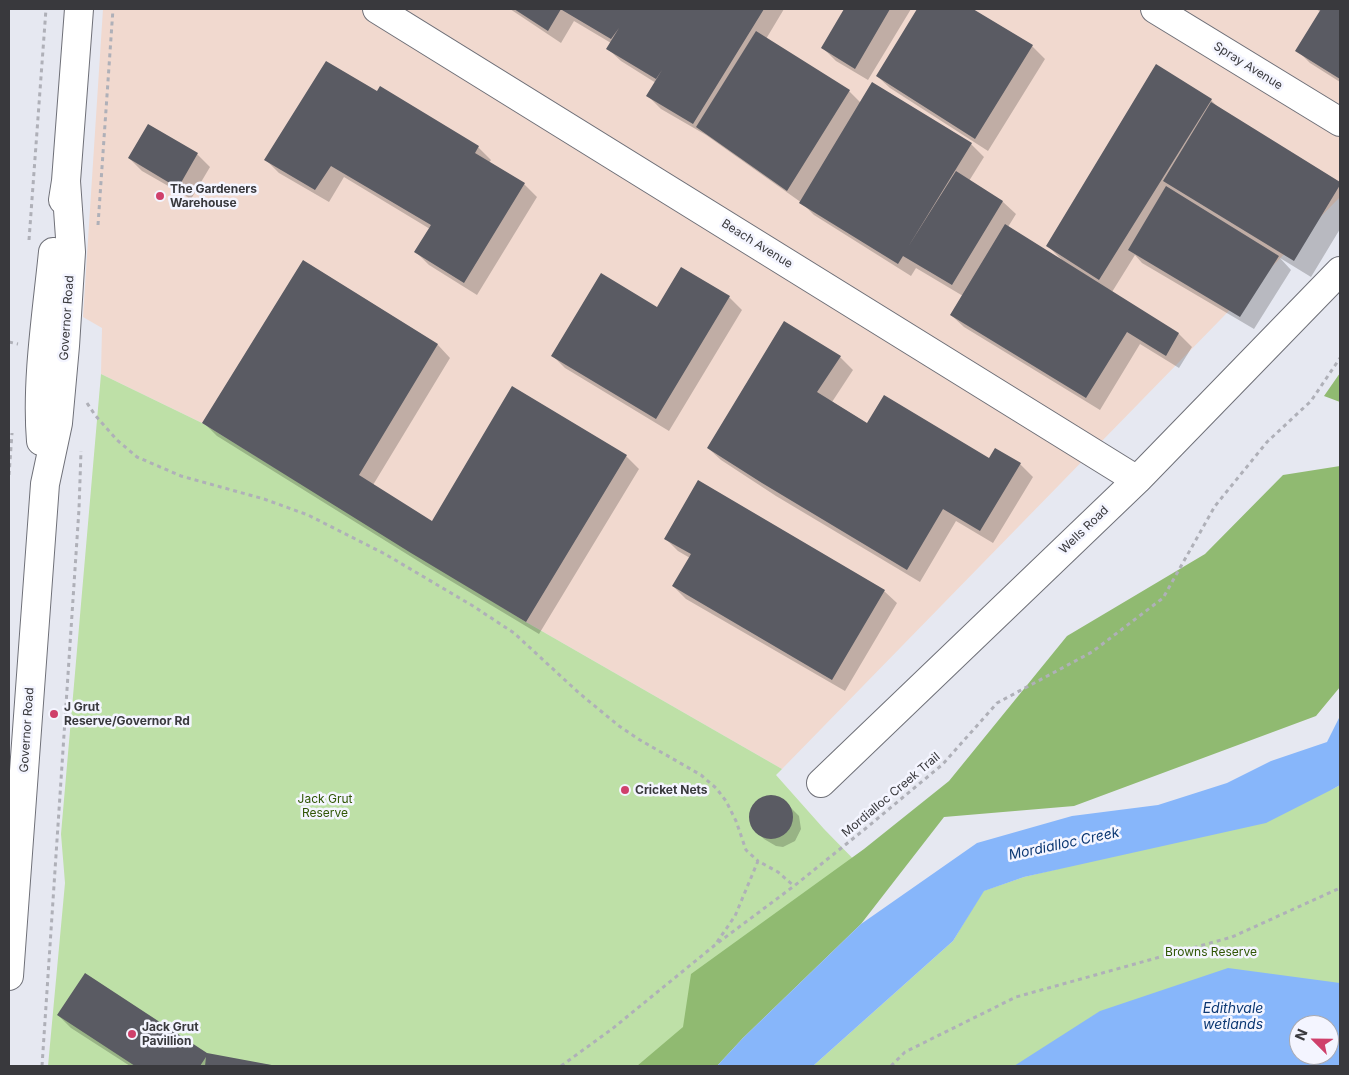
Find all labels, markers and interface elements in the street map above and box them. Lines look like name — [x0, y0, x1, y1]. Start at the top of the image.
street label: Spray Avenue — [1211, 39, 1285, 93]
place label: The Gardeners Warehouse — [170, 182, 257, 210]
marker: The Gardeners Warehouse — [154, 190, 166, 202]
street label: Beach Avenue — [719, 216, 795, 272]
street label: Governor Road — [57, 275, 77, 361]
street label: Wells Road — [1056, 503, 1112, 557]
street label: Governor Road — [17, 687, 37, 773]
place label: J Grut Reserve/Governor Rd — [64, 700, 190, 728]
marker: J Grut Reserve/Governor Rd — [48, 708, 60, 720]
street label: Mordialloc Creek Trail — [839, 750, 943, 840]
place label: Cricket Nets — [635, 783, 708, 797]
marker: Cricket Nets — [619, 784, 631, 796]
park label: Jack Grut Reserve — [298, 792, 352, 820]
water label: Mordialloc Creek — [1007, 824, 1121, 864]
park label: Browns Reserve — [1165, 945, 1257, 959]
water label: Edithvale wetlands — [1203, 1001, 1263, 1034]
north arrow — [1289, 1015, 1339, 1065]
place label: Jack Grut Pavillion — [142, 1020, 199, 1048]
text: N — [1291, 1026, 1311, 1043]
marker: Jack Grut Pavillion — [126, 1028, 138, 1040]

